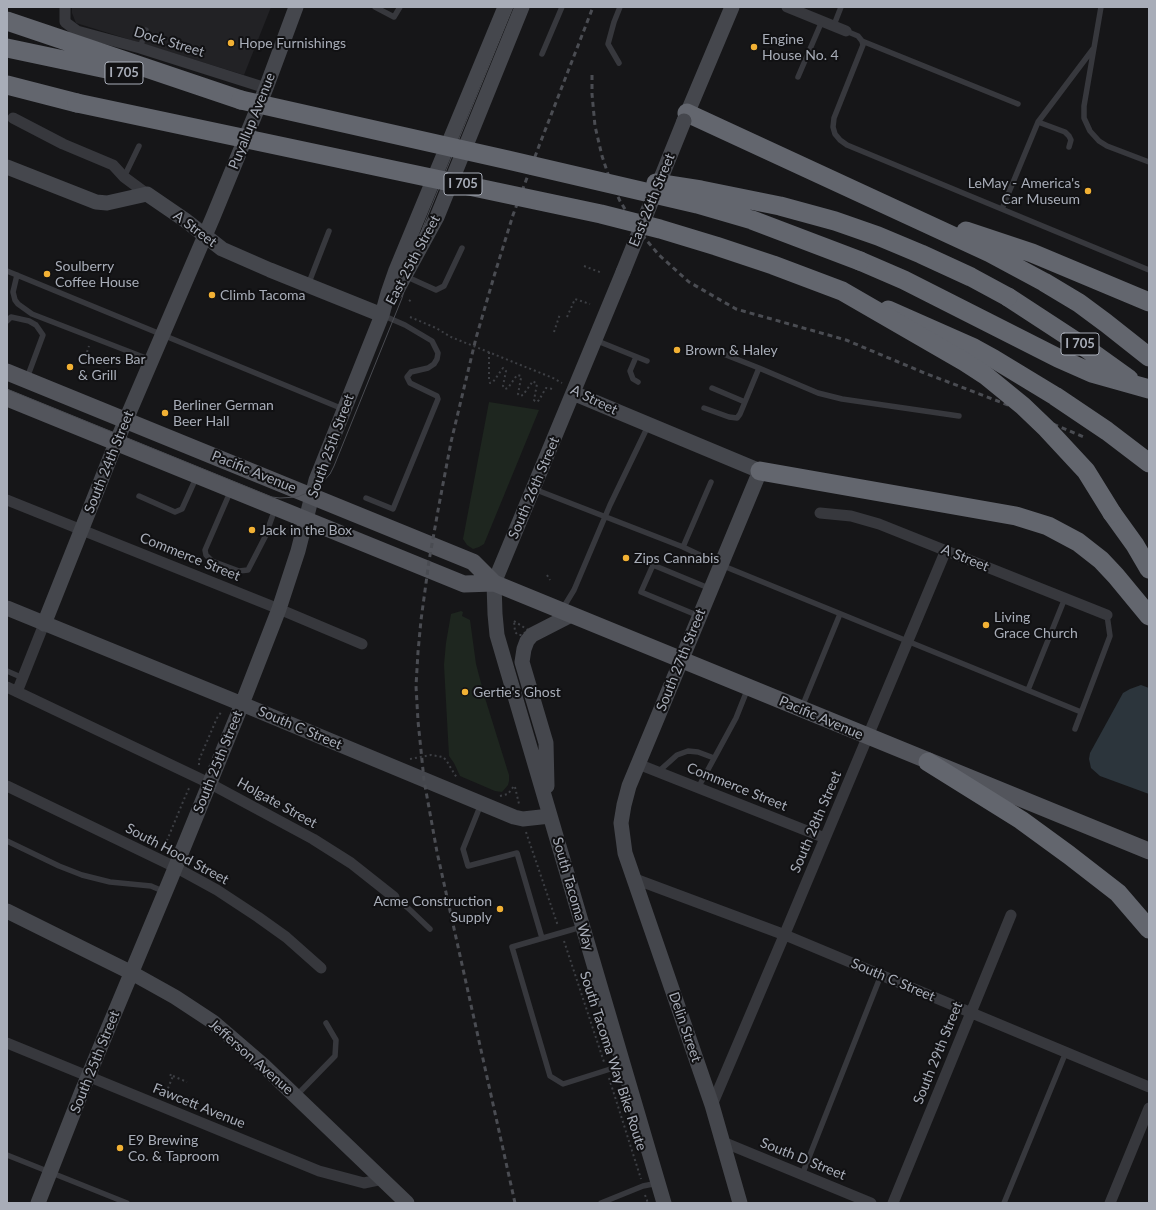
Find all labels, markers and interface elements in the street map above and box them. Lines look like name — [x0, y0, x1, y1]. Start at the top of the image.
street label: Dock Street — [132, 23, 206, 61]
place label: Engine House No. 4 — [762, 31, 839, 64]
place label: Hope Furnishings — [239, 35, 346, 51]
marker: Hope Furnishings — [226, 38, 236, 48]
marker: Engine House No. 4 — [749, 42, 759, 52]
road number: I 705 — [105, 62, 143, 84]
street label: Puyallup Avenue — [225, 70, 279, 172]
street label: East 26th Street — [626, 151, 678, 249]
road number: I 705 — [444, 173, 482, 195]
place label: LeMay - America's Car Museum — [968, 175, 1080, 208]
marker: LeMay - America's Car Museum — [1083, 186, 1093, 196]
street label: A Street — [170, 207, 220, 251]
street label: East 25th Street — [382, 212, 444, 308]
place label: Soulberry Coffee House — [55, 258, 139, 290]
marker: Soulberry Coffee House — [42, 269, 52, 279]
place label: Climb Tacoma — [220, 287, 306, 303]
marker: Climb Tacoma — [207, 290, 217, 300]
road number: I 705 — [1061, 333, 1099, 355]
place label: Brown & Haley — [685, 342, 778, 358]
marker: Brown & Haley — [672, 345, 682, 355]
place label: Cheers Bar & Grill — [78, 351, 146, 384]
marker: Cheers Bar & Grill — [65, 362, 75, 372]
street label: A Street — [568, 382, 620, 418]
street label: South 25th Street — [304, 392, 358, 500]
place label: Berliner German Beer Hall — [173, 397, 274, 430]
street label: South 24th Street — [81, 408, 137, 516]
marker: Berliner German Beer Hall — [160, 408, 170, 418]
street label: South 26th Street — [505, 434, 563, 542]
street label: Pacific Avenue — [209, 447, 299, 497]
place label: Jack in the Box — [260, 522, 352, 538]
marker: Jack in the Box — [247, 525, 257, 535]
street label: Commerce Street — [137, 529, 243, 585]
street label: A Street — [939, 541, 991, 575]
place label: Zips Cannabis — [634, 550, 719, 566]
marker: Zips Cannabis — [621, 553, 631, 563]
street label: South 27th Street — [653, 606, 709, 714]
place label: Living Grace Church — [994, 609, 1078, 642]
marker: Living Grace Church — [981, 620, 991, 630]
place label: Gertie's Ghost — [473, 684, 561, 700]
marker: Gertie's Ghost — [460, 687, 470, 697]
street label: Pacific Avenue — [776, 693, 866, 743]
street label: South C Street — [256, 703, 344, 753]
street label: South 25th Street — [190, 708, 246, 816]
street label: Commerce Street — [684, 759, 790, 815]
street label: South 28th Street — [787, 768, 845, 876]
street label: Holgate Street — [234, 774, 320, 832]
street label: South Hood Street — [123, 820, 231, 888]
street label: South Tacoma Way — [549, 835, 597, 953]
place label: Acme Construction Supply — [374, 893, 492, 926]
marker: Acme Construction Supply — [495, 904, 505, 914]
street label: South C Street — [849, 955, 937, 1005]
street label: South Tacoma Way Bike Route — [576, 969, 650, 1153]
street label: Delin Street — [665, 990, 705, 1064]
street label: South 29th Street — [910, 999, 966, 1107]
street label: South 25th Street — [67, 1008, 123, 1116]
street label: Jefferson Avenue — [205, 1016, 297, 1098]
street label: Fawcett Avenue — [150, 1080, 248, 1132]
place label: E9 Brewing Co. & Taproom — [128, 1132, 219, 1164]
street label: South D Street — [758, 1134, 848, 1184]
marker: E9 Brewing Co. & Taproom — [115, 1143, 125, 1153]

